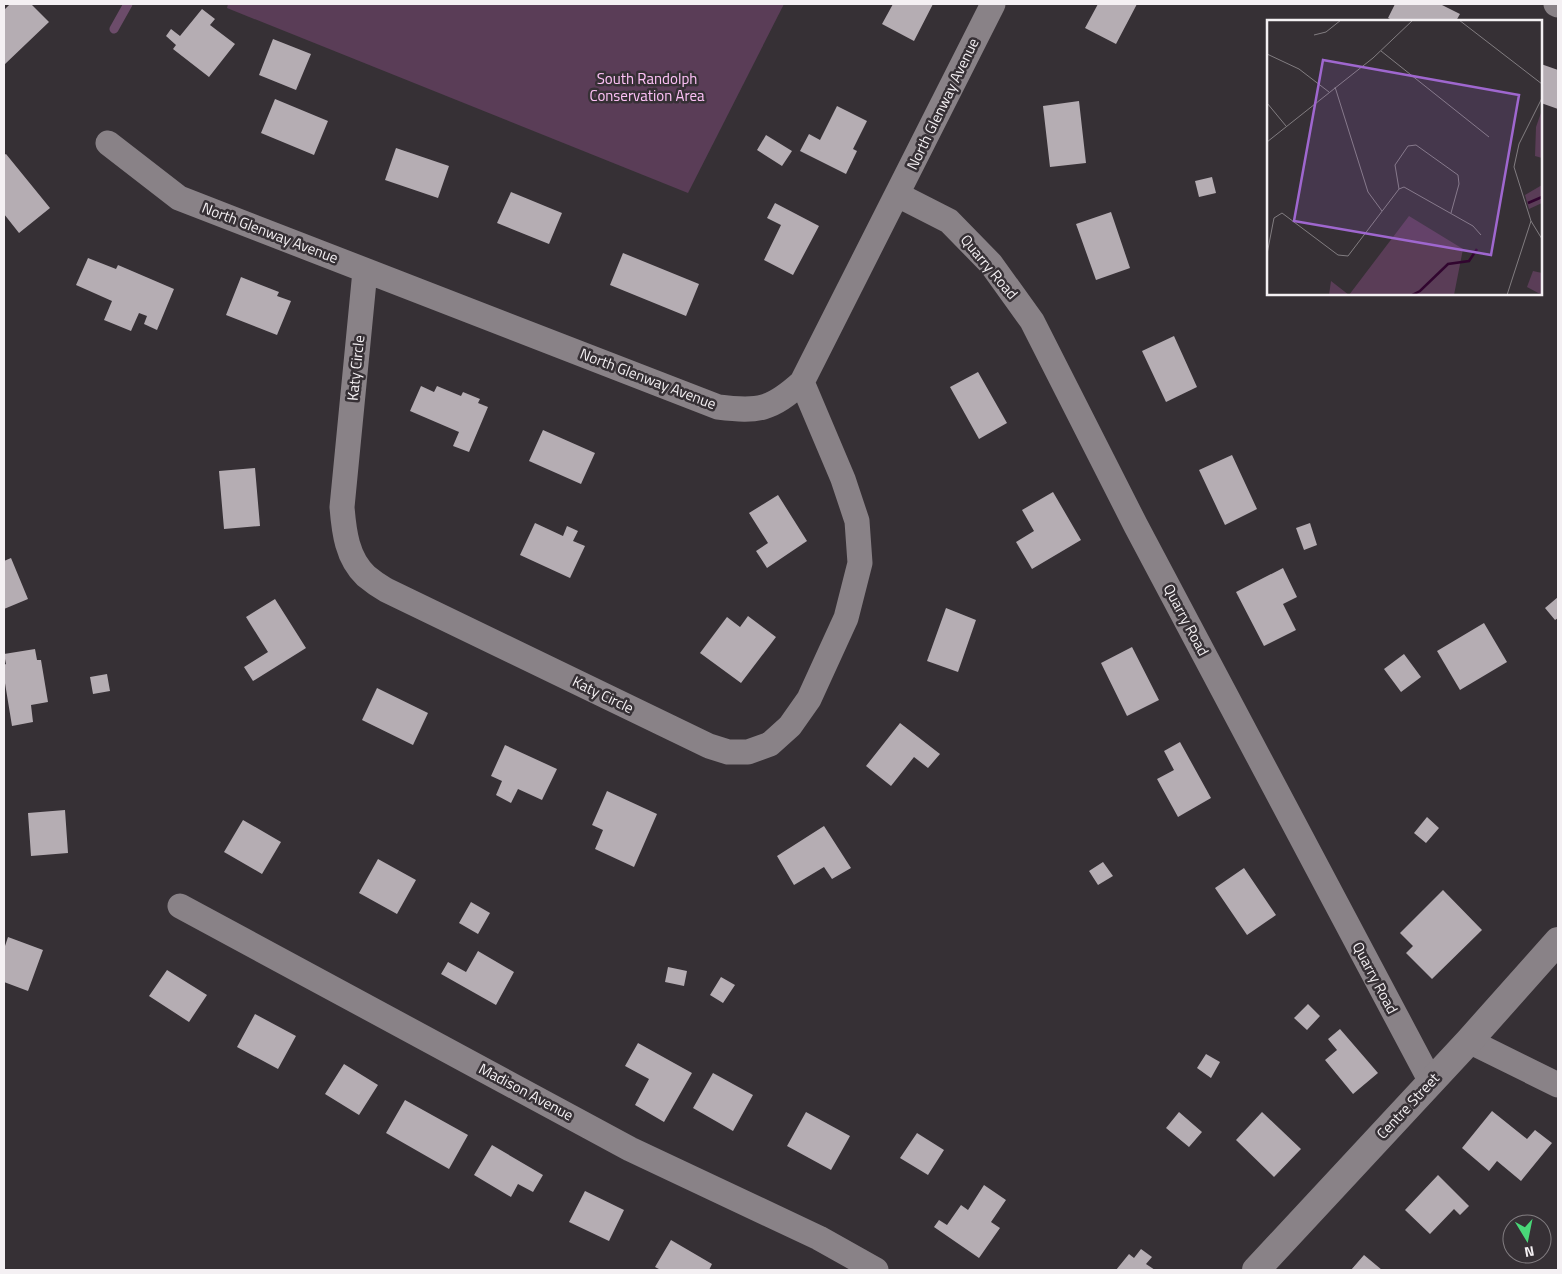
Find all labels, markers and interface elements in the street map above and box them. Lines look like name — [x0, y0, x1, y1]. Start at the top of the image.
inset map — [1267, 20, 1542, 295]
street label: North Glenway Avenue — [901, 34, 985, 174]
park label: South Randolph Conservation Area — [589, 67, 705, 107]
street label: North Glenway Avenue — [199, 196, 342, 269]
street label: Quarry Road — [955, 229, 1024, 304]
street label: Katy Circle — [341, 334, 370, 402]
street label: North Glenway Avenue — [577, 342, 720, 415]
street label: Quarry Road — [1158, 580, 1215, 660]
street label: Katy Circle — [569, 670, 638, 719]
street label: Quarry Road — [1347, 938, 1404, 1018]
street label: Madison Avenue — [475, 1057, 578, 1126]
street label: Centre Street — [1371, 1067, 1445, 1144]
north arrow — [1502, 1214, 1552, 1264]
text: N — [1523, 1241, 1536, 1263]

